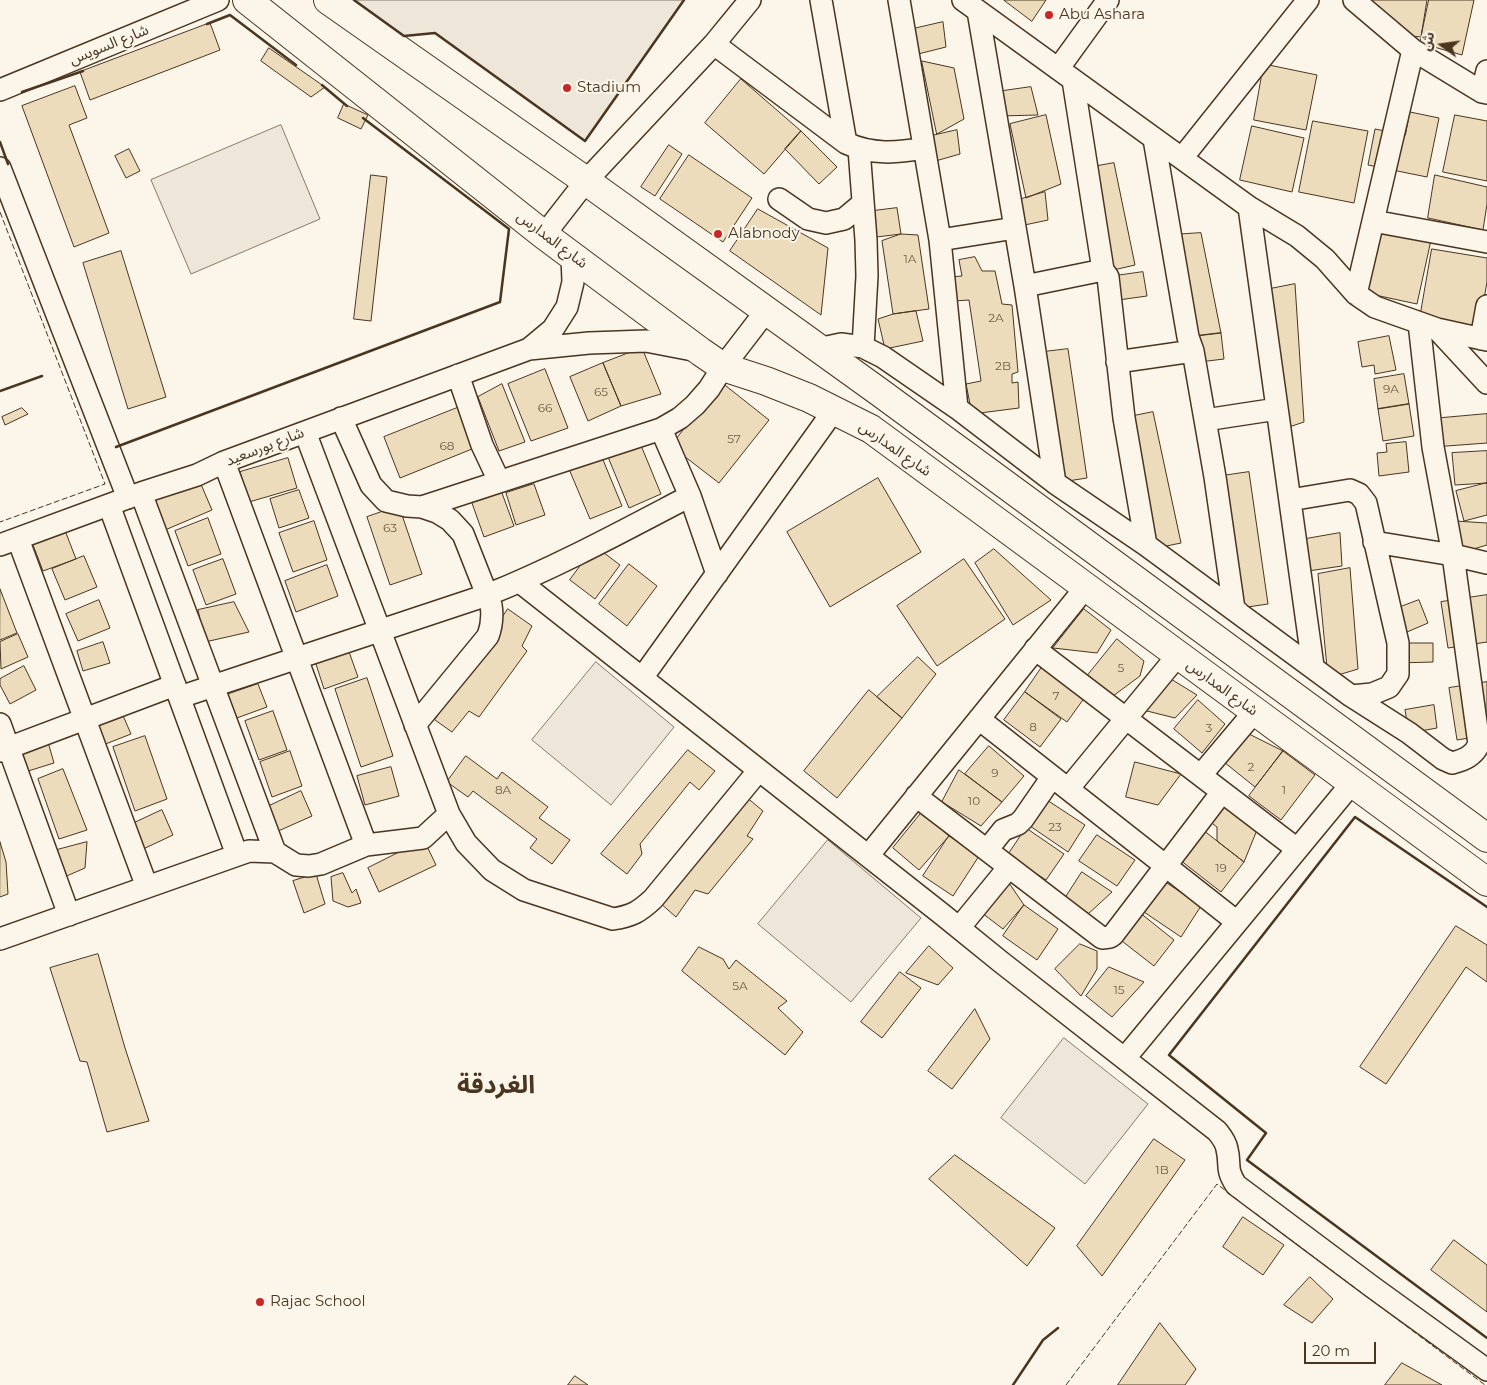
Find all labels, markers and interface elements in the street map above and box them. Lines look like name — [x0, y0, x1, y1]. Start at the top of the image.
place label: Abu Ashara — [1059, 6, 1145, 24]
marker: Abu Ashara — [1043, 9, 1055, 21]
north arrow — [1417, 20, 1467, 70]
street label: شارع السويس — [67, 21, 151, 69]
text: ش — [1416, 30, 1438, 53]
place label: Stadium — [577, 79, 641, 97]
marker: Stadium — [561, 82, 573, 94]
street label: شارع المدارس — [513, 208, 591, 272]
place label: Alabnody — [728, 225, 800, 243]
marker: Alabnody — [712, 228, 724, 240]
house number: 1A — [904, 252, 916, 266]
house number: 2A — [988, 311, 1004, 325]
house number: 2B — [995, 359, 1011, 373]
house number: 9A — [1383, 382, 1399, 396]
house number: 65 — [594, 385, 608, 399]
house number: 66 — [538, 401, 552, 415]
street label: شارع المدارس — [855, 418, 935, 480]
street label: شارع بورسعيد — [223, 424, 307, 470]
house number: 57 — [727, 432, 741, 446]
house number: 68 — [440, 439, 454, 453]
house number: 63 — [383, 521, 397, 535]
street label: شارع المدارس — [1183, 656, 1261, 720]
house number: 5 — [1118, 661, 1124, 675]
house number: 7 — [1052, 689, 1060, 703]
house number: 8 — [1029, 720, 1037, 734]
house number: 3 — [1206, 721, 1212, 735]
house number: 2 — [1248, 760, 1254, 774]
house number: 9 — [991, 766, 999, 780]
house number: 8A — [495, 783, 511, 797]
house number: 1 — [1282, 783, 1286, 797]
house number: 10 — [968, 794, 980, 808]
house number: 23 — [1048, 820, 1062, 834]
house number: 19 — [1215, 861, 1227, 875]
house number: 5A — [732, 979, 748, 993]
house number: 15 — [1113, 983, 1125, 997]
district label: الغردقة — [457, 1071, 535, 1101]
house number: 1B — [1155, 1163, 1169, 1177]
place label: Rajac School — [270, 1293, 365, 1311]
marker: Rajac School — [254, 1296, 266, 1308]
scale bar — [1307, 1332, 1380, 1364]
text: 20 m — [1312, 1341, 1350, 1360]

